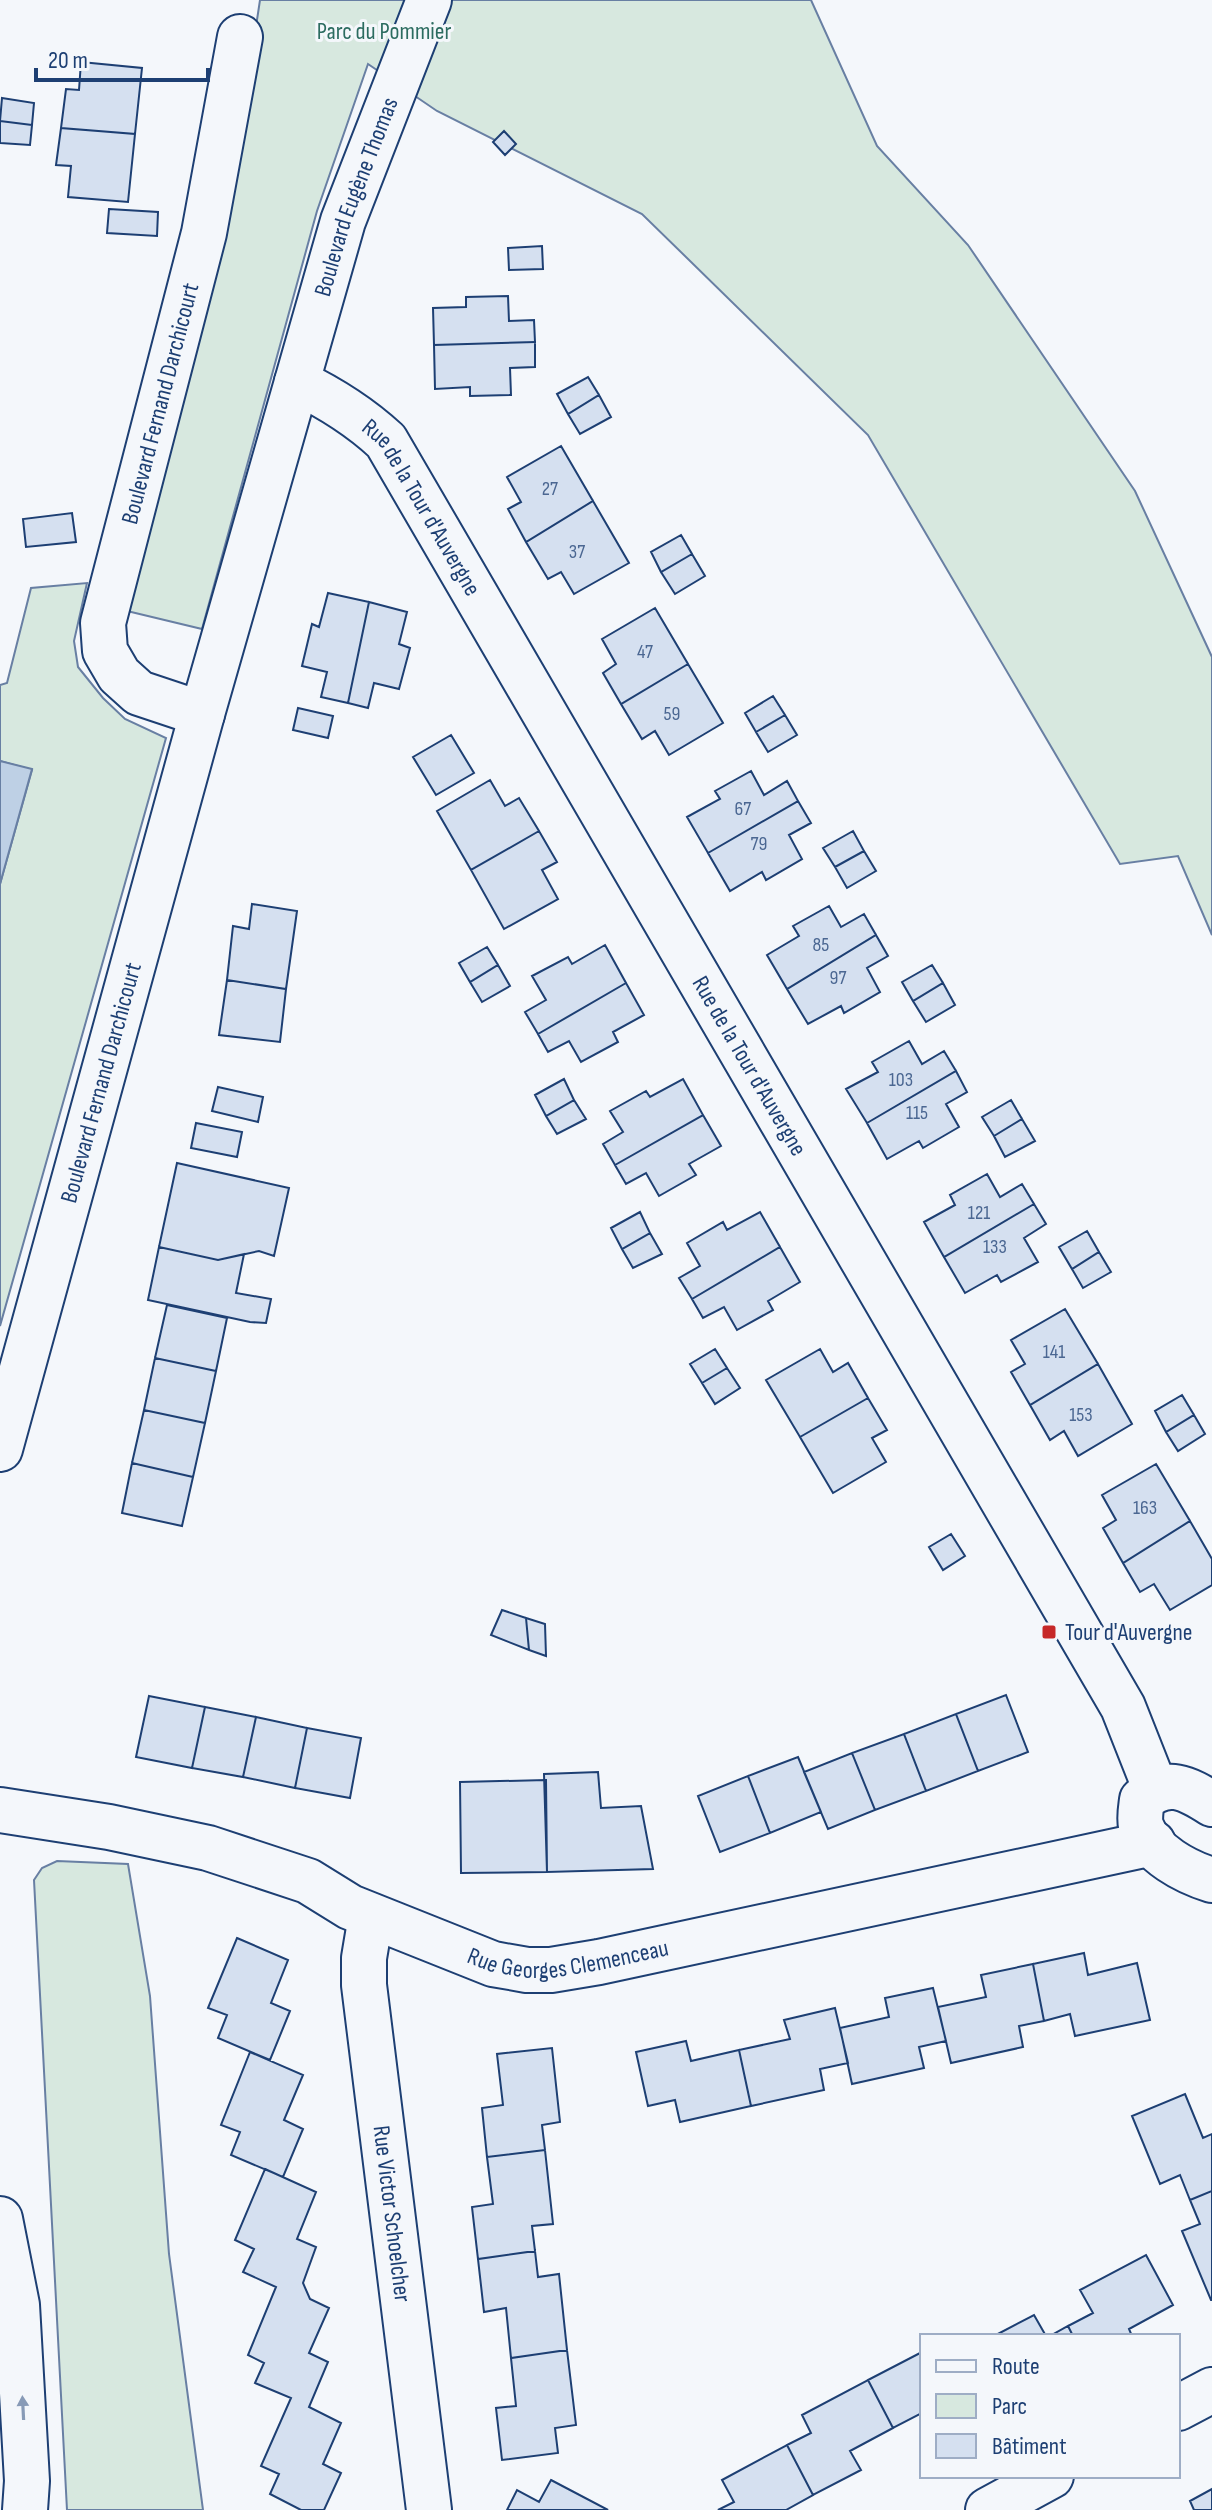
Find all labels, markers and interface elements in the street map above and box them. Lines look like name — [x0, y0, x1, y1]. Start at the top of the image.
park label: Parc du Pommier — [317, 17, 451, 46]
scale bar — [36, 32, 208, 82]
text: 20 m — [48, 46, 88, 75]
street label: Boulevard Eugène Thomas — [308, 93, 404, 300]
street label: Boulevard Fernand Darchicourt — [115, 280, 205, 527]
street label: Rue de la Tour d'Auvergne — [356, 412, 487, 601]
house number: 27 — [542, 477, 558, 501]
house number: 37 — [569, 540, 585, 564]
house number: 47 — [637, 640, 653, 664]
house number: 59 — [664, 702, 680, 726]
house number: 67 — [735, 797, 751, 821]
house number: 79 — [751, 832, 767, 856]
house number: 85 — [813, 933, 829, 957]
street label: Boulevard Fernand Darchicourt — [54, 959, 148, 1206]
house number: 97 — [830, 966, 846, 990]
street label: Rue de la Tour d'Auvergne — [686, 971, 813, 1161]
house number: 103 — [889, 1068, 913, 1092]
house number: 115 — [906, 1101, 928, 1125]
house number: 121 — [968, 1201, 990, 1225]
house number: 133 — [983, 1235, 1007, 1259]
house number: 141 — [1043, 1340, 1065, 1364]
house number: 153 — [1069, 1403, 1093, 1427]
house number: 163 — [1133, 1496, 1157, 1520]
place label: Tour d'Auvergne — [1065, 1618, 1192, 1647]
marker: Tour d'Auvergne — [1040, 1623, 1058, 1641]
street label: Rue Georges Clemenceau — [463, 1933, 671, 1985]
street label: Rue Victor Schoelcher — [367, 2124, 418, 2304]
legend — [920, 2334, 1180, 2478]
text: Route — [992, 2352, 1040, 2381]
text: Parc — [992, 2392, 1027, 2421]
one-way arrow — [16, 2395, 29, 2420]
text: Bâtiment — [992, 2432, 1067, 2461]

